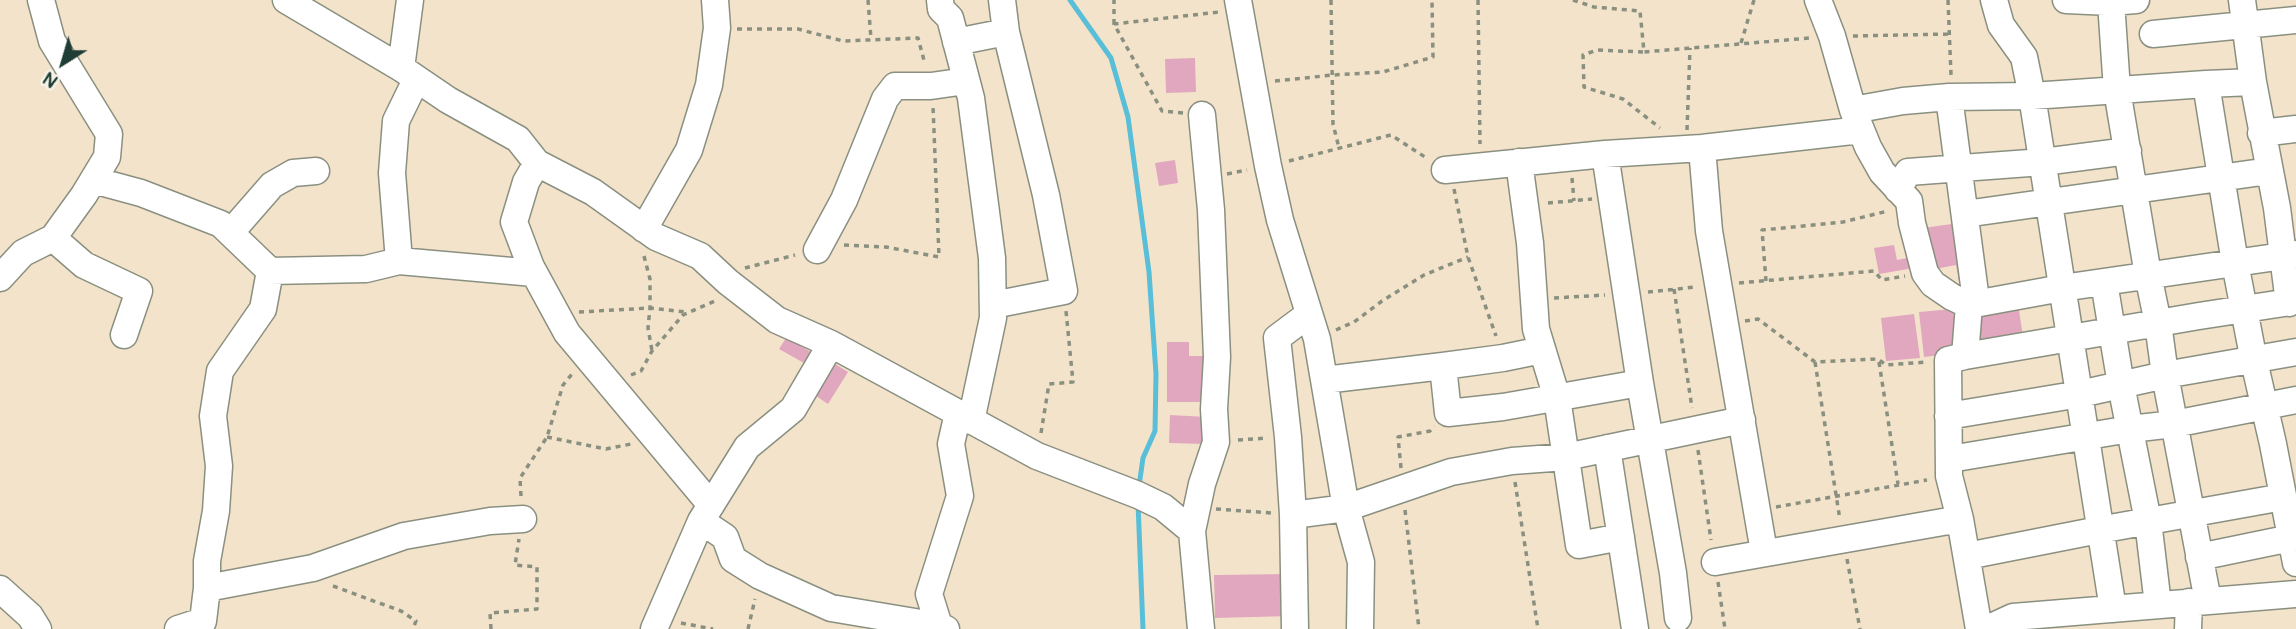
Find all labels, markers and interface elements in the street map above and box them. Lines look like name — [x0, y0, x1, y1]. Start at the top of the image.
north arrow — [28, 28, 98, 98]
text: N — [38, 66, 63, 93]

